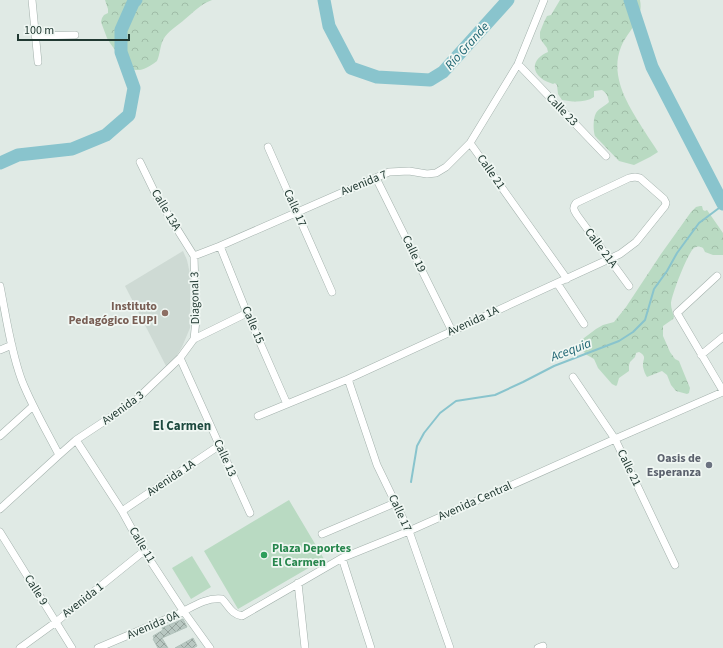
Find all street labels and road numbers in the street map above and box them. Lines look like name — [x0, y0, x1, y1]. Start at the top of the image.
street label: Calle 23 — [542, 90, 582, 130]
street label: Calle 21 — [473, 151, 509, 193]
street label: Avenida 7 — [338, 166, 390, 200]
street label: Calle 13A — [147, 186, 185, 234]
street label: Calle 17 — [279, 187, 311, 229]
street label: Calle 21A — [580, 225, 622, 272]
street label: Calle 19 — [398, 233, 430, 275]
street label: Diagonal 3 — [186, 271, 204, 325]
street label: Avenida 1A — [444, 301, 502, 340]
street label: Calle 15 — [237, 304, 269, 346]
street label: Avenida 3 — [98, 387, 148, 429]
street label: Calle 13 — [209, 437, 241, 479]
street label: Calle 21 — [613, 447, 645, 489]
street label: Avenida 1A — [143, 455, 199, 500]
street label: Avenida Central — [435, 477, 515, 525]
street label: Calle 17 — [384, 492, 416, 534]
street label: Calle 11 — [125, 524, 159, 566]
street label: Calle 9 — [20, 571, 52, 609]
street label: Avenida 1 — [59, 578, 107, 622]
street label: Avenida 0A — [124, 606, 182, 644]

